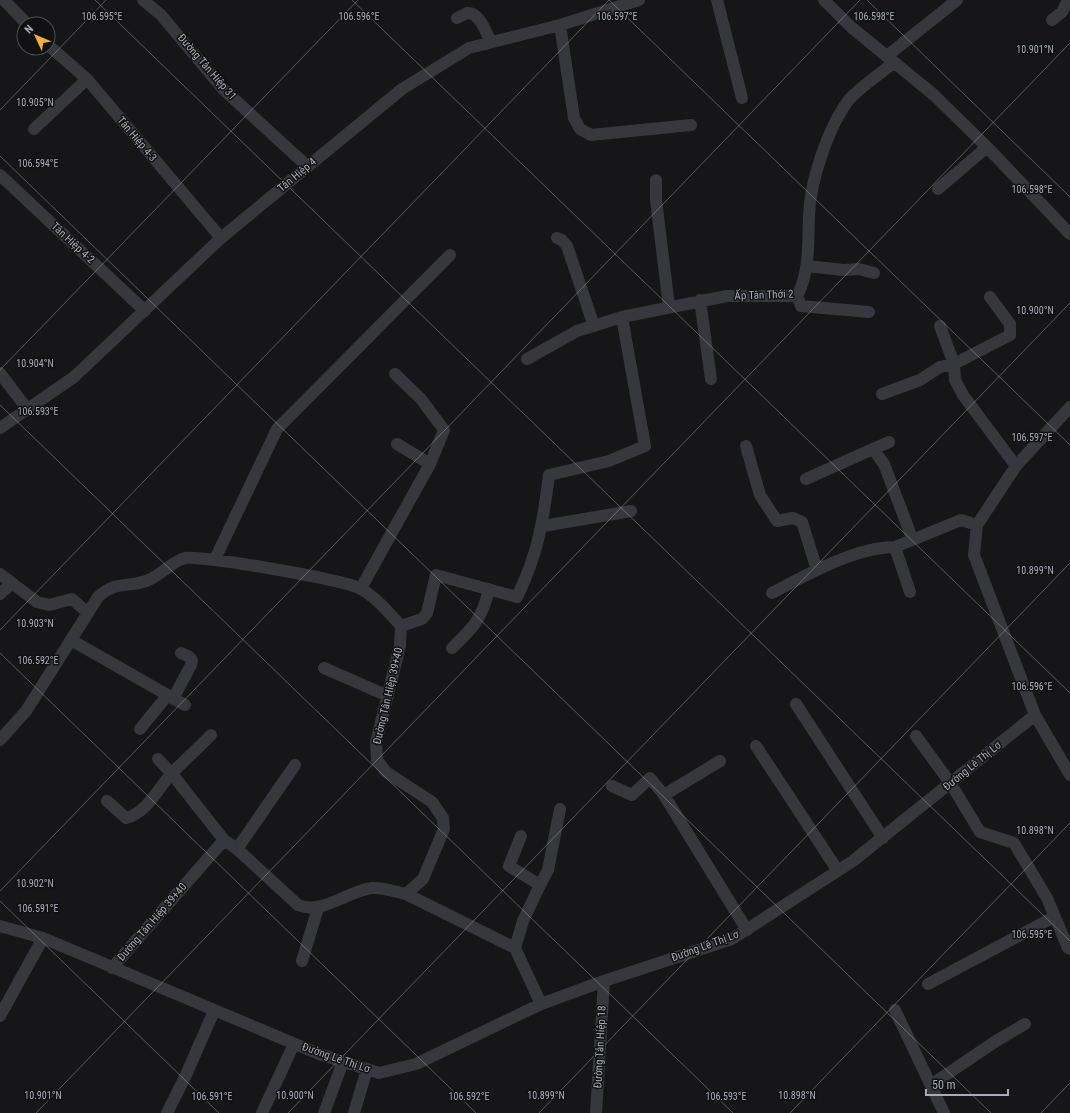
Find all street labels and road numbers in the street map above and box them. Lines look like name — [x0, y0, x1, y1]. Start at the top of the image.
street label: Đường Tân Hiệp 31 — [175, 32, 239, 102]
street label: Tân Hiệp 4-3 — [115, 114, 159, 164]
street label: Tân Hiệp 4 — [275, 155, 319, 195]
street label: Tân Hiệp 4-2 — [49, 220, 97, 266]
street label: Ấp Tân Thới 2 — [734, 285, 794, 303]
street label: Đường Tân Hiệp 39+40 — [371, 646, 405, 746]
street label: Đường Lê Thị Lơ — [940, 738, 1004, 793]
street label: Đường Tân Hiệp 39+40 — [115, 880, 189, 964]
street label: Đường Lê Thị Lơ — [669, 928, 741, 964]
street label: Đường Tân Hiệp 18 — [591, 1005, 609, 1089]
street label: Đường Lê Thị Lơ — [300, 1040, 372, 1076]

